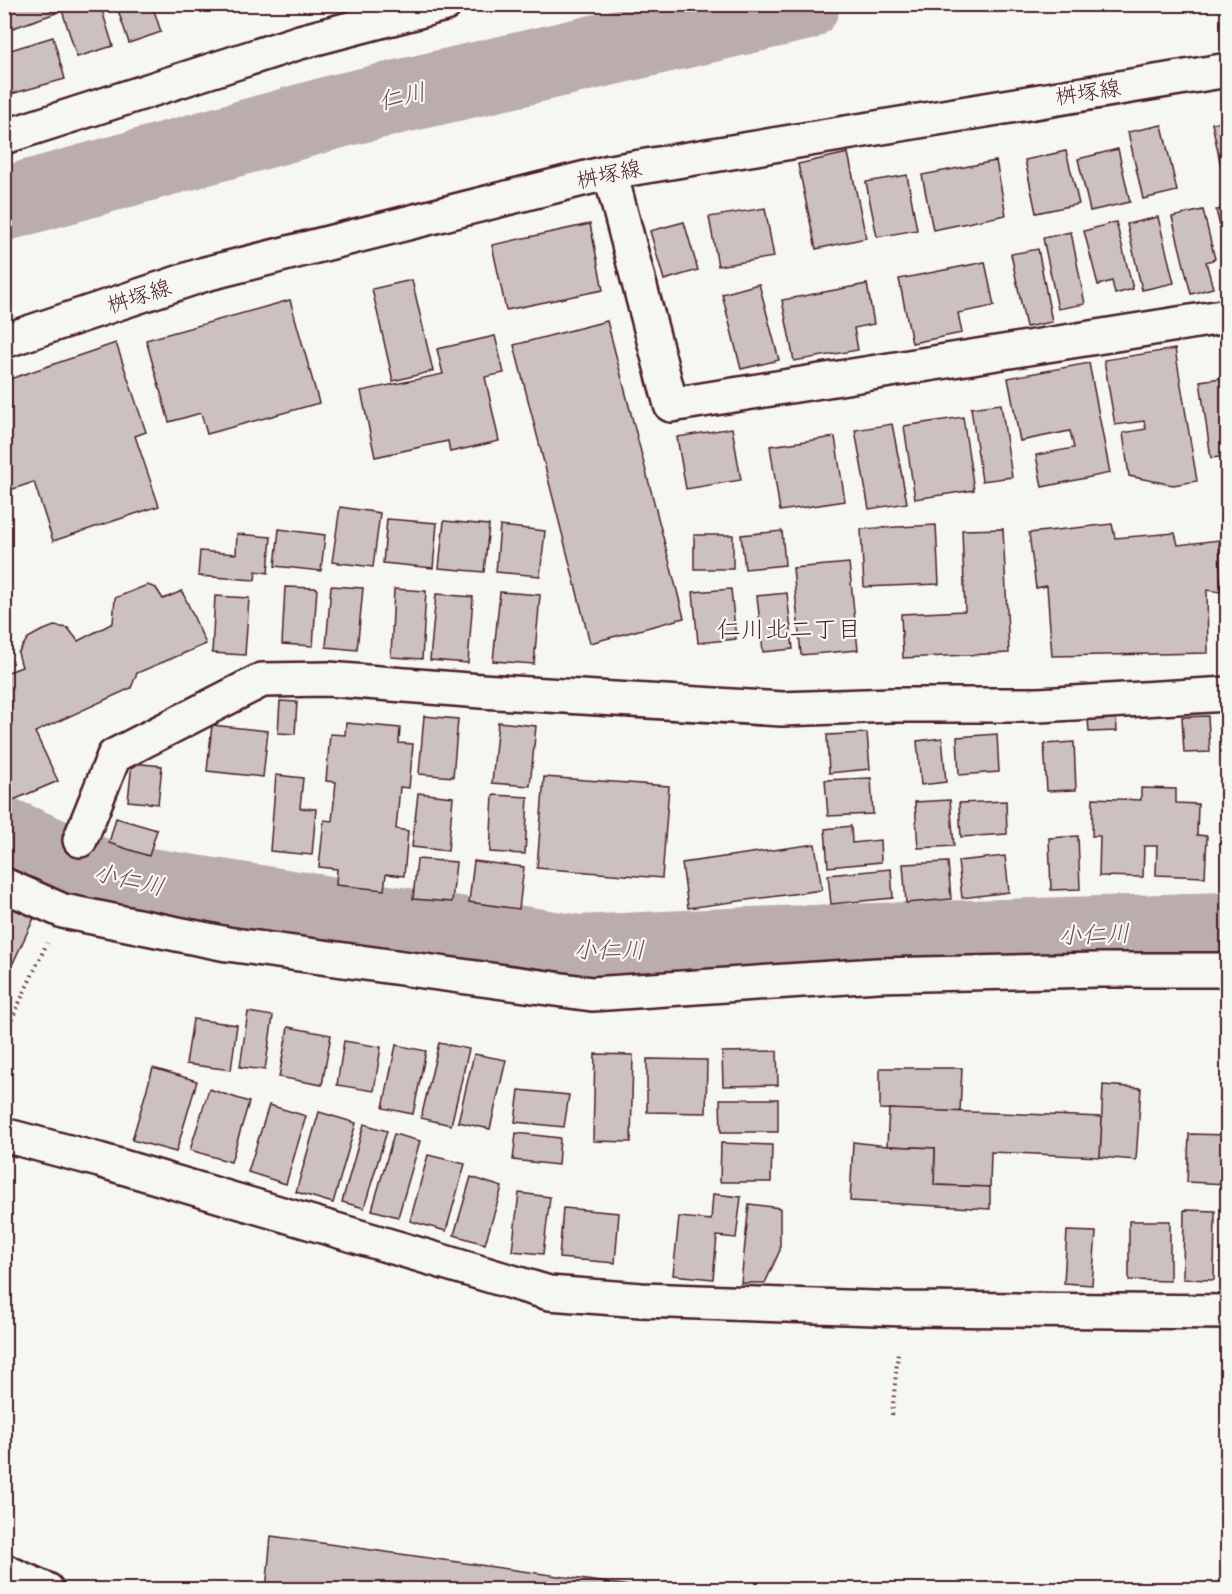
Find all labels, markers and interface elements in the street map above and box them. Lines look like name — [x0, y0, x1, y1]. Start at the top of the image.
street label: 桝塚線 — [1053, 74, 1123, 110]
water label: 仁川 — [375, 76, 429, 116]
street label: 桝塚線 — [574, 154, 644, 194]
street label: 桝塚線 — [103, 273, 175, 319]
district label: 仁川北二丁目 — [717, 614, 861, 643]
water label: 小仁川 — [91, 857, 167, 901]
water label: 小仁川 — [1058, 918, 1130, 950]
water label: 小仁川 — [573, 935, 645, 964]

